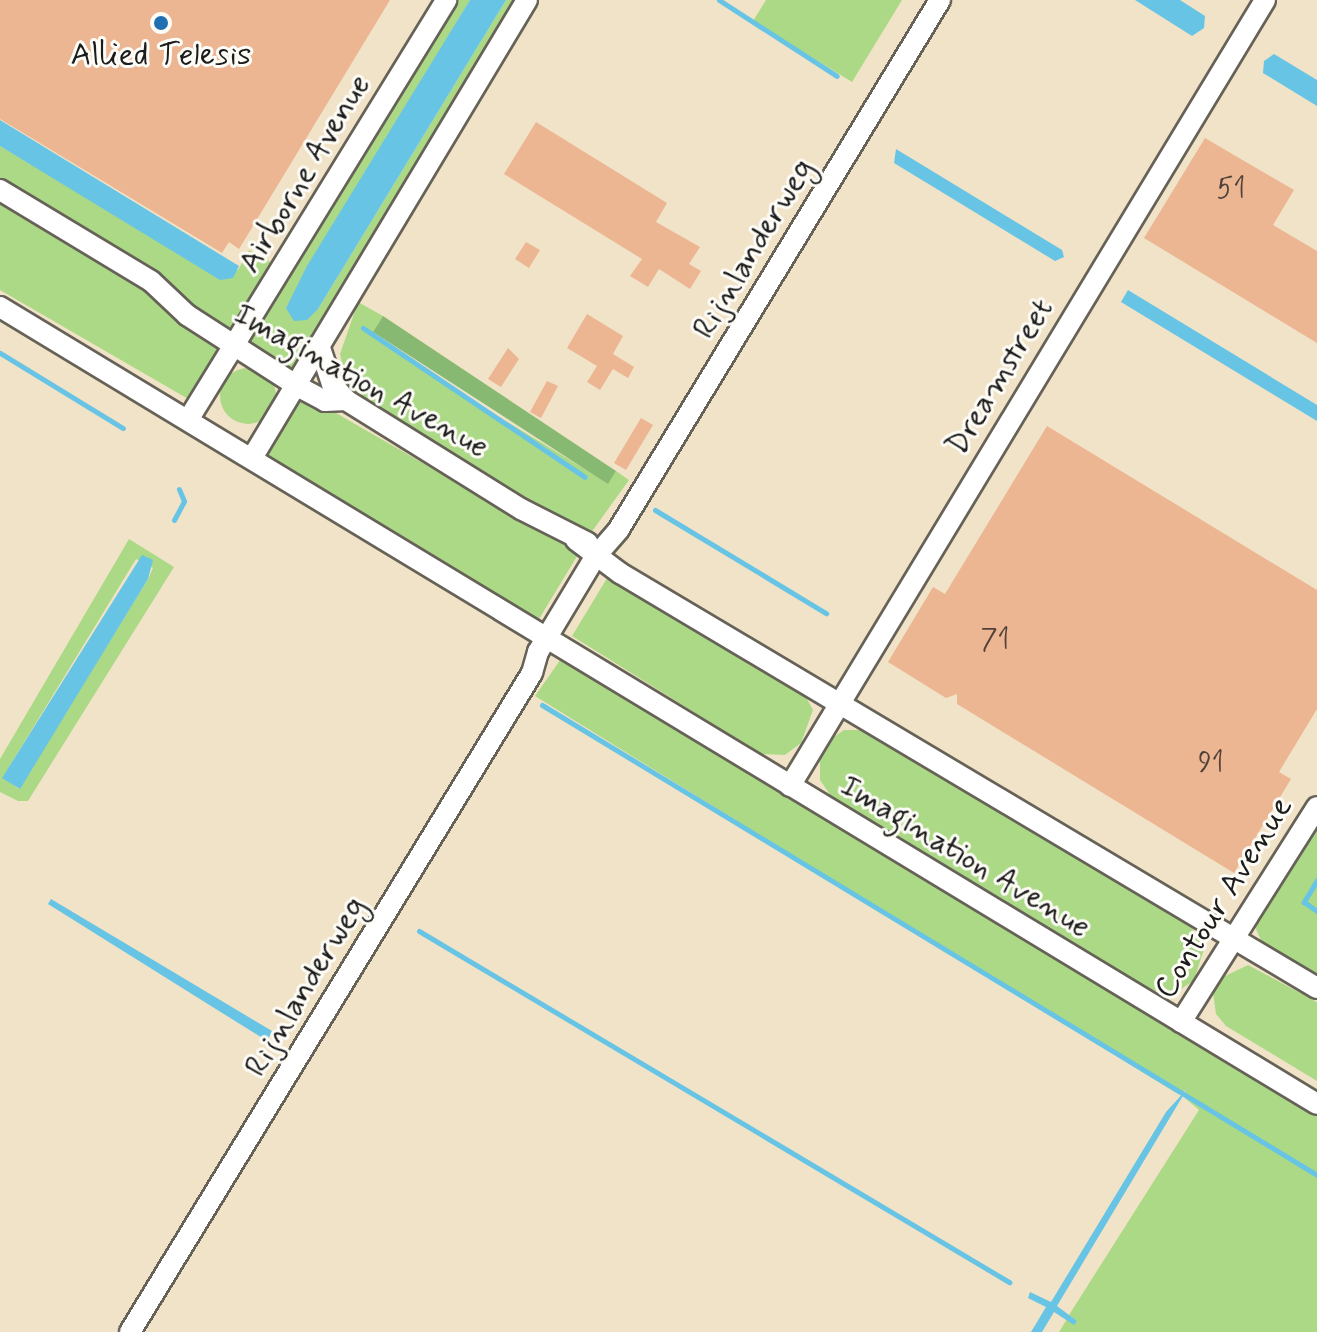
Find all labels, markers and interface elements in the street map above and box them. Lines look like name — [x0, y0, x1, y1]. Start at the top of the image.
marker: Allied Telesis — [152, 14, 170, 32]
place label: Allied Telesis — [75, 36, 247, 74]
street label: Airborne Avenue — [230, 66, 380, 282]
street label: Rijnlanderweg — [685, 152, 823, 346]
house number: 51 — [1217, 173, 1245, 207]
street label: Dreamstreet — [938, 292, 1062, 462]
street label: Imagination Avenue — [229, 296, 493, 466]
house number: 71 — [980, 624, 1010, 658]
house number: 91 — [1198, 747, 1224, 781]
street label: Imagination Avenue — [835, 768, 1095, 946]
street label: Contour Avenue — [1149, 794, 1299, 1002]
street label: Rijnlanderweg — [237, 890, 375, 1084]

